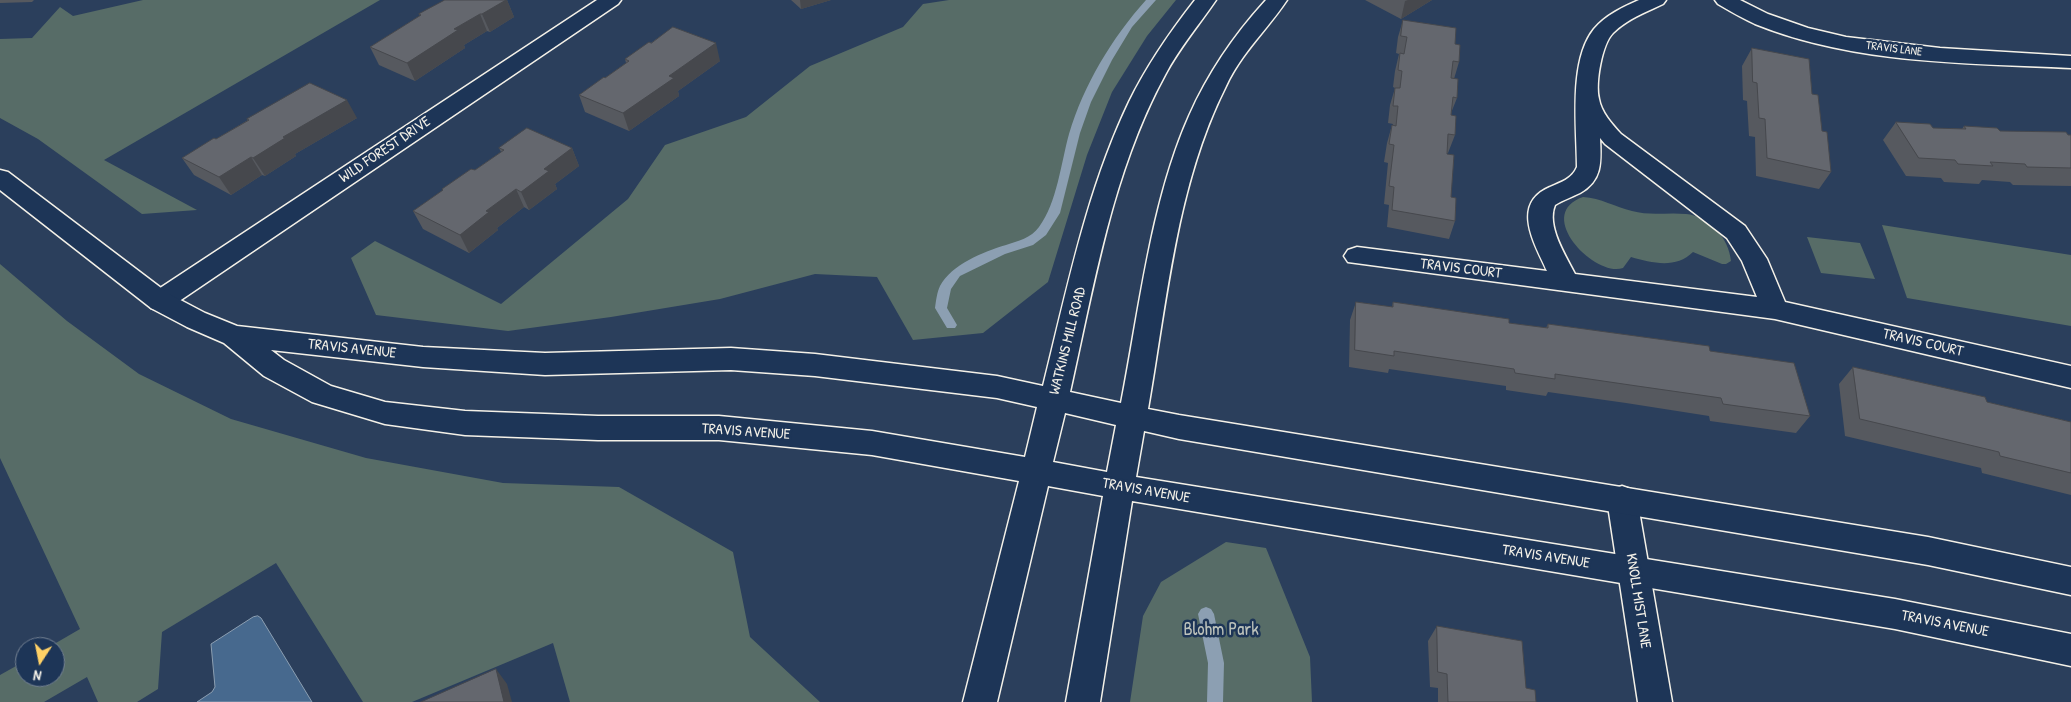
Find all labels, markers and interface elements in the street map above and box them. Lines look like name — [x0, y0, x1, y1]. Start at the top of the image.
street label: TRAVIS LANE — [1865, 38, 1923, 60]
street label: WILD FOREST DRIVE — [336, 113, 434, 187]
street label: TRAVIS COURT — [1419, 255, 1503, 283]
street label: WATKINS MILL ROAD — [1046, 285, 1090, 397]
street label: TRAVIS COURT — [1881, 325, 1965, 361]
street label: TRAVIS AVENUE — [307, 335, 397, 363]
street label: TRAVIS AVENUE — [701, 420, 791, 444]
street label: TRAVIS AVENUE — [1101, 474, 1191, 508]
street label: TRAVIS AVENUE — [1501, 541, 1591, 573]
street label: KNOLL MIST LANE — [1622, 552, 1654, 650]
street label: TRAVIS AVENUE — [1900, 607, 1990, 641]
park label: Blohm Park — [1183, 619, 1259, 641]
north arrow — [15, 637, 65, 687]
text: N — [32, 666, 43, 686]

